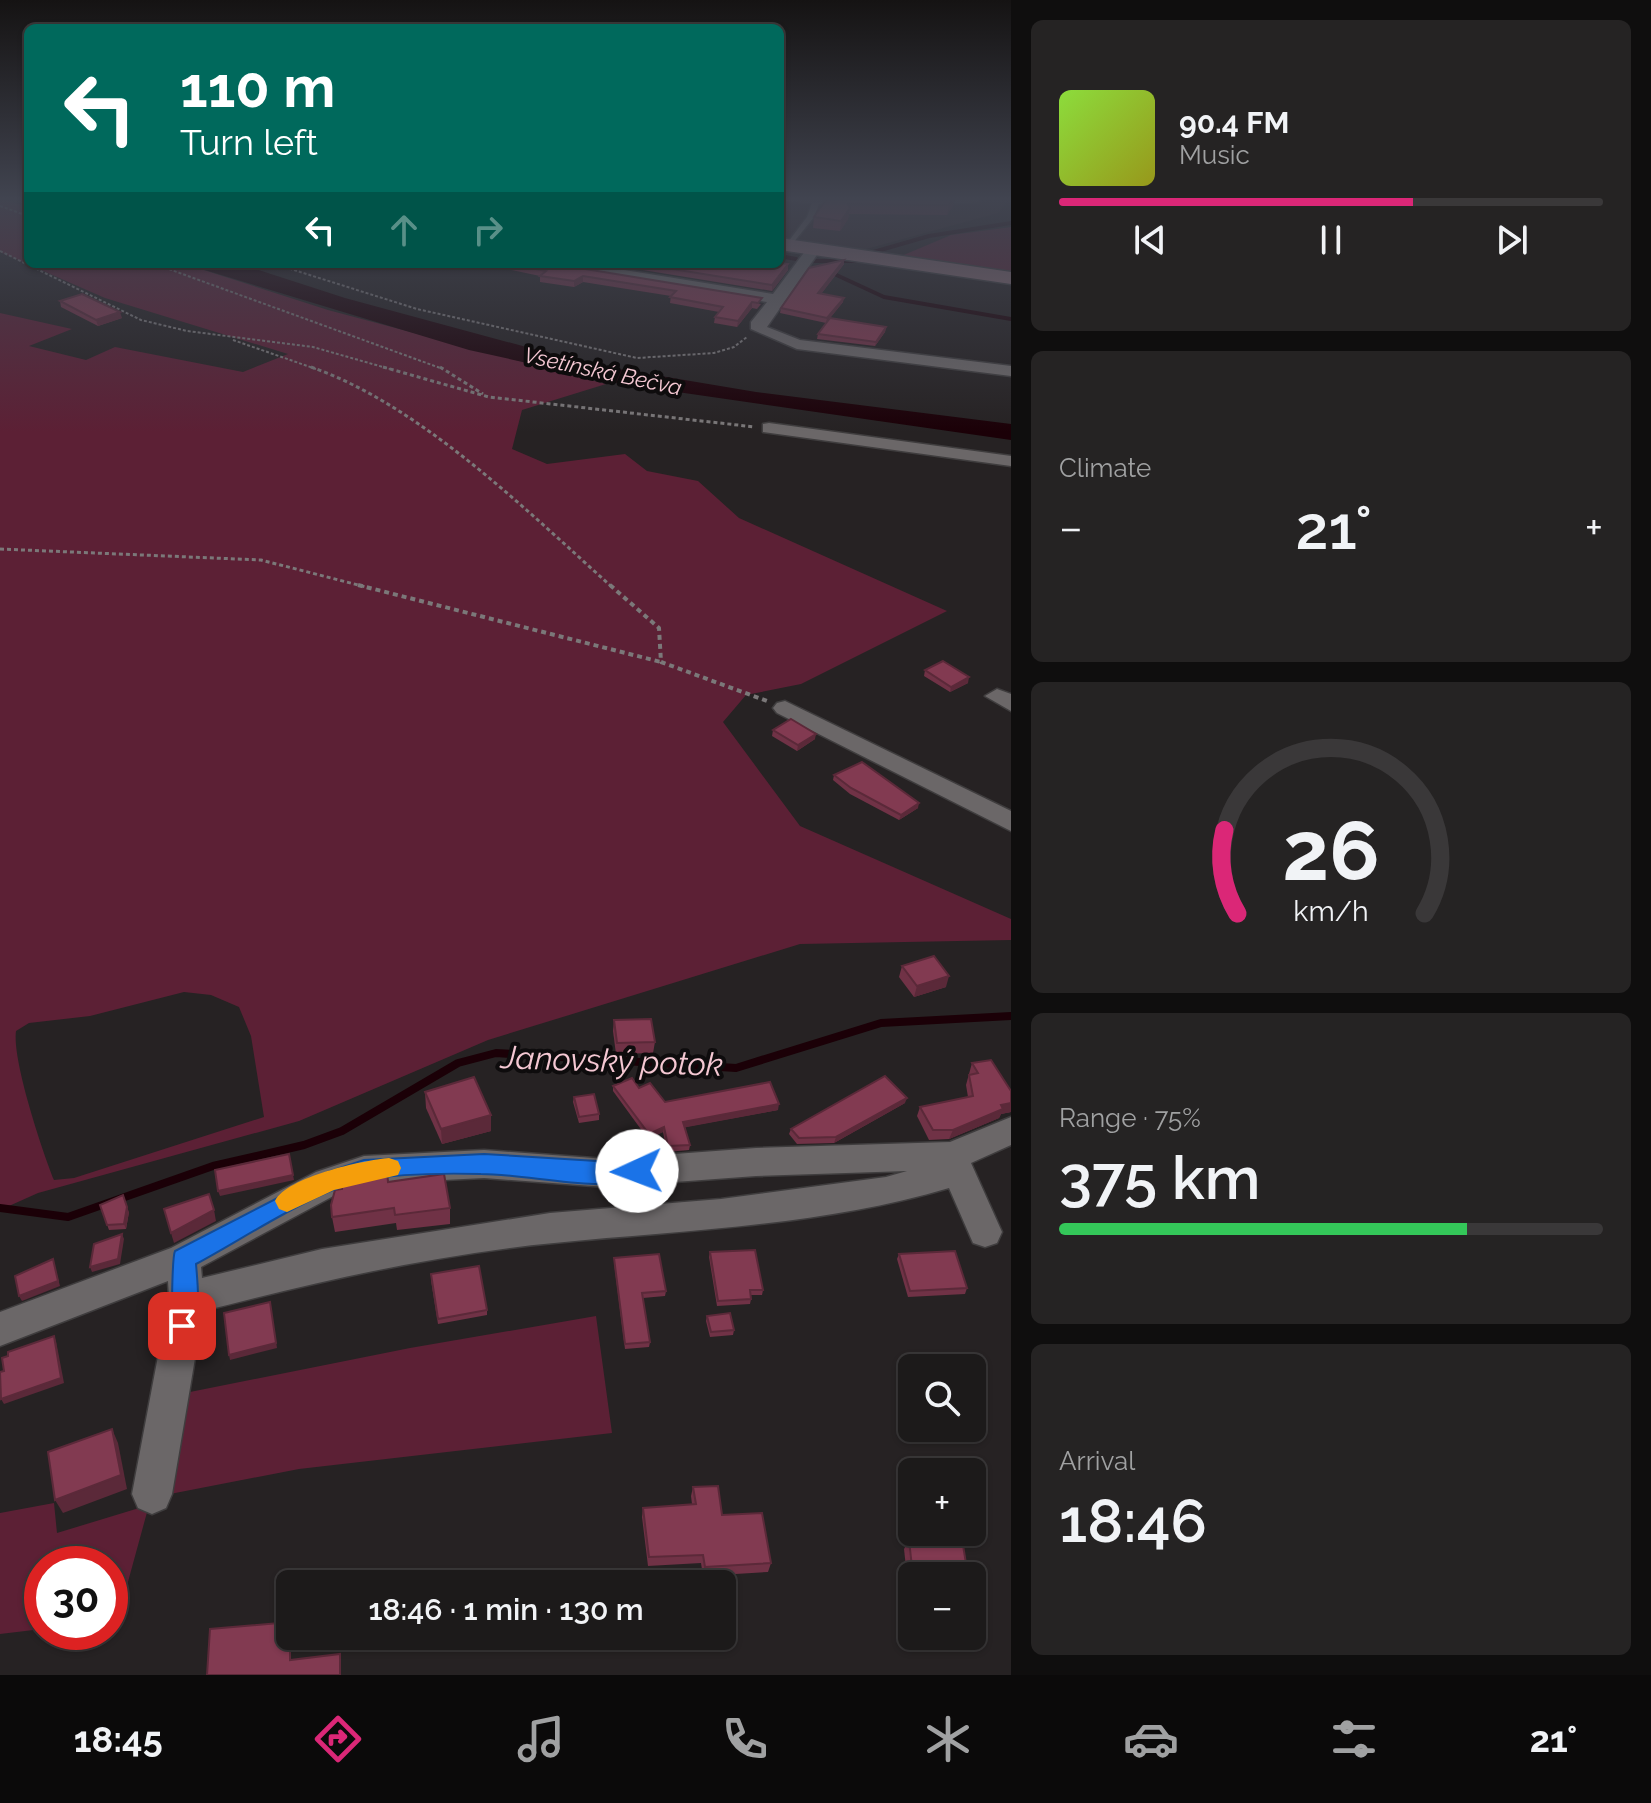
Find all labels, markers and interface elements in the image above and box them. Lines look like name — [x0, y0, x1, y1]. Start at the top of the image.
text: 110 m — [180, 54, 335, 120]
icon: left — [48, 56, 152, 160]
text: 90.4 FM — [1179, 105, 1289, 140]
text: Turn left — [180, 121, 318, 163]
text: Music — [1179, 140, 1250, 170]
icon: left — [298, 208, 342, 252]
icon: ahead — [382, 208, 426, 252]
icon: right — [466, 208, 510, 252]
icon: previous — [1128, 218, 1172, 262]
icon: pause — [1309, 218, 1353, 262]
icon: next — [1490, 218, 1534, 262]
water label: Vsetínská Bečva — [522, 342, 684, 400]
text: Climate — [1059, 453, 1151, 483]
text: 21° — [1295, 493, 1372, 563]
text: − — [1059, 502, 1083, 553]
text: + — [1585, 502, 1603, 553]
text: 26 — [1282, 801, 1380, 898]
text: km/h — [1293, 894, 1369, 928]
water label: Janovský potok — [498, 1038, 724, 1083]
text: Range · 75% — [1059, 1103, 1201, 1133]
position arrow — [595, 1129, 679, 1213]
text: 375 km — [1059, 1143, 1260, 1213]
pin — [148, 1292, 216, 1360]
icon: arrive — [160, 1304, 204, 1348]
map controls — [898, 1354, 986, 1650]
button: search — [898, 1354, 986, 1442]
text: Arrival — [1059, 1446, 1135, 1476]
button: + — [898, 1458, 986, 1546]
text: 18:46 — [1059, 1486, 1207, 1556]
speed limit sign: 30 — [24, 1546, 128, 1650]
button: − — [898, 1562, 986, 1650]
text: 18:46 · 1 min · 130 m — [368, 1592, 644, 1627]
icon: directions — [310, 1711, 366, 1767]
icon: music — [513, 1711, 569, 1767]
icon: phone — [717, 1711, 773, 1767]
icon: climate — [920, 1711, 976, 1767]
icon: car — [1123, 1711, 1179, 1767]
icon: filters — [1326, 1711, 1382, 1767]
text: 18:45 — [74, 1718, 163, 1760]
text: 21° — [1530, 1718, 1577, 1760]

